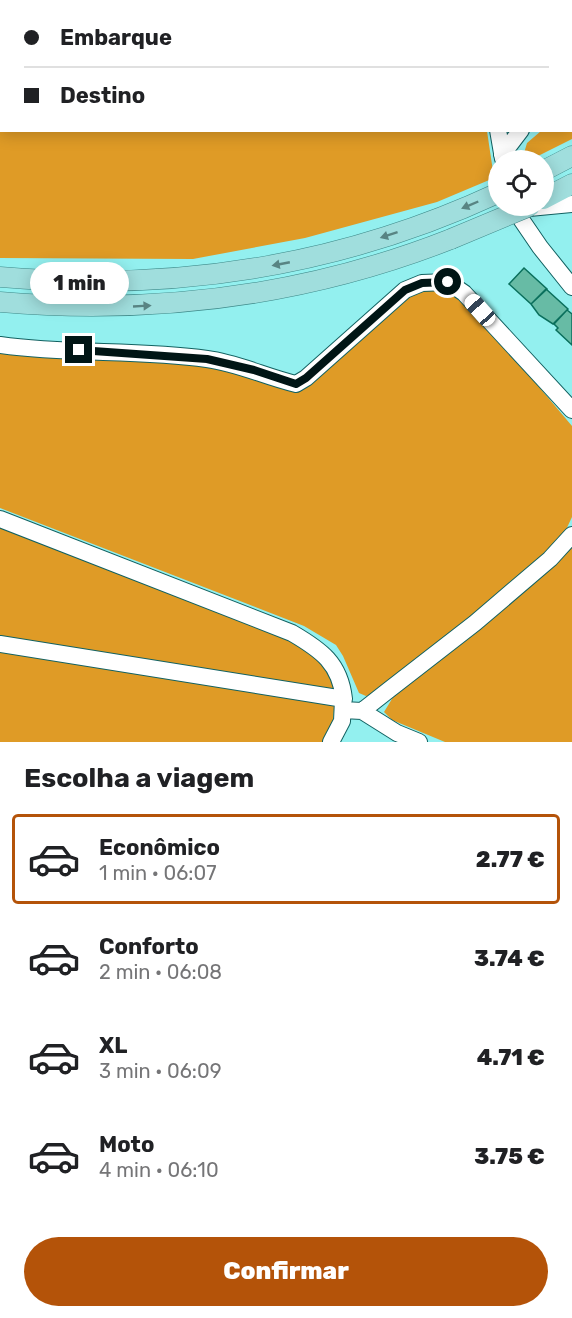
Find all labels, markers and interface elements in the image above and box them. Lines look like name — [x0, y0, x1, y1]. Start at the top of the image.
text: Embarque — [60, 24, 172, 51]
text: Destino — [60, 82, 145, 109]
map controls — [488, 150, 554, 216]
button: locate — [488, 150, 554, 216]
one-way arrow — [461, 200, 479, 210]
one-way arrow — [380, 231, 398, 241]
one-way arrow — [271, 260, 290, 269]
callout: 1 min — [29, 263, 128, 305]
route start — [434, 268, 461, 295]
text: 1 min — [53, 271, 106, 295]
car — [461, 291, 499, 329]
one-way arrow — [133, 301, 152, 310]
route end — [65, 336, 92, 363]
text: Escolha a viagem — [24, 762, 254, 794]
icon: car — [27, 832, 81, 886]
text: Econômico — [99, 834, 220, 861]
text: 2.77 € — [476, 846, 545, 873]
text: 1 min · 06:07 — [99, 861, 216, 885]
icon: car — [27, 931, 81, 985]
text: Conforto — [99, 933, 199, 960]
text: 3.74 € — [474, 945, 545, 972]
text: 2 min · 06:08 — [99, 960, 222, 984]
icon: car — [27, 1030, 81, 1084]
text: XL — [99, 1032, 127, 1059]
text: 4.71 € — [477, 1044, 545, 1071]
text: 3 min · 06:09 — [99, 1059, 222, 1083]
icon: car — [27, 1129, 81, 1183]
text: Moto — [99, 1131, 154, 1158]
text: 3.75 € — [474, 1143, 545, 1170]
text: 4 min · 06:10 — [99, 1158, 219, 1182]
button: Confirmar — [24, 1237, 548, 1306]

